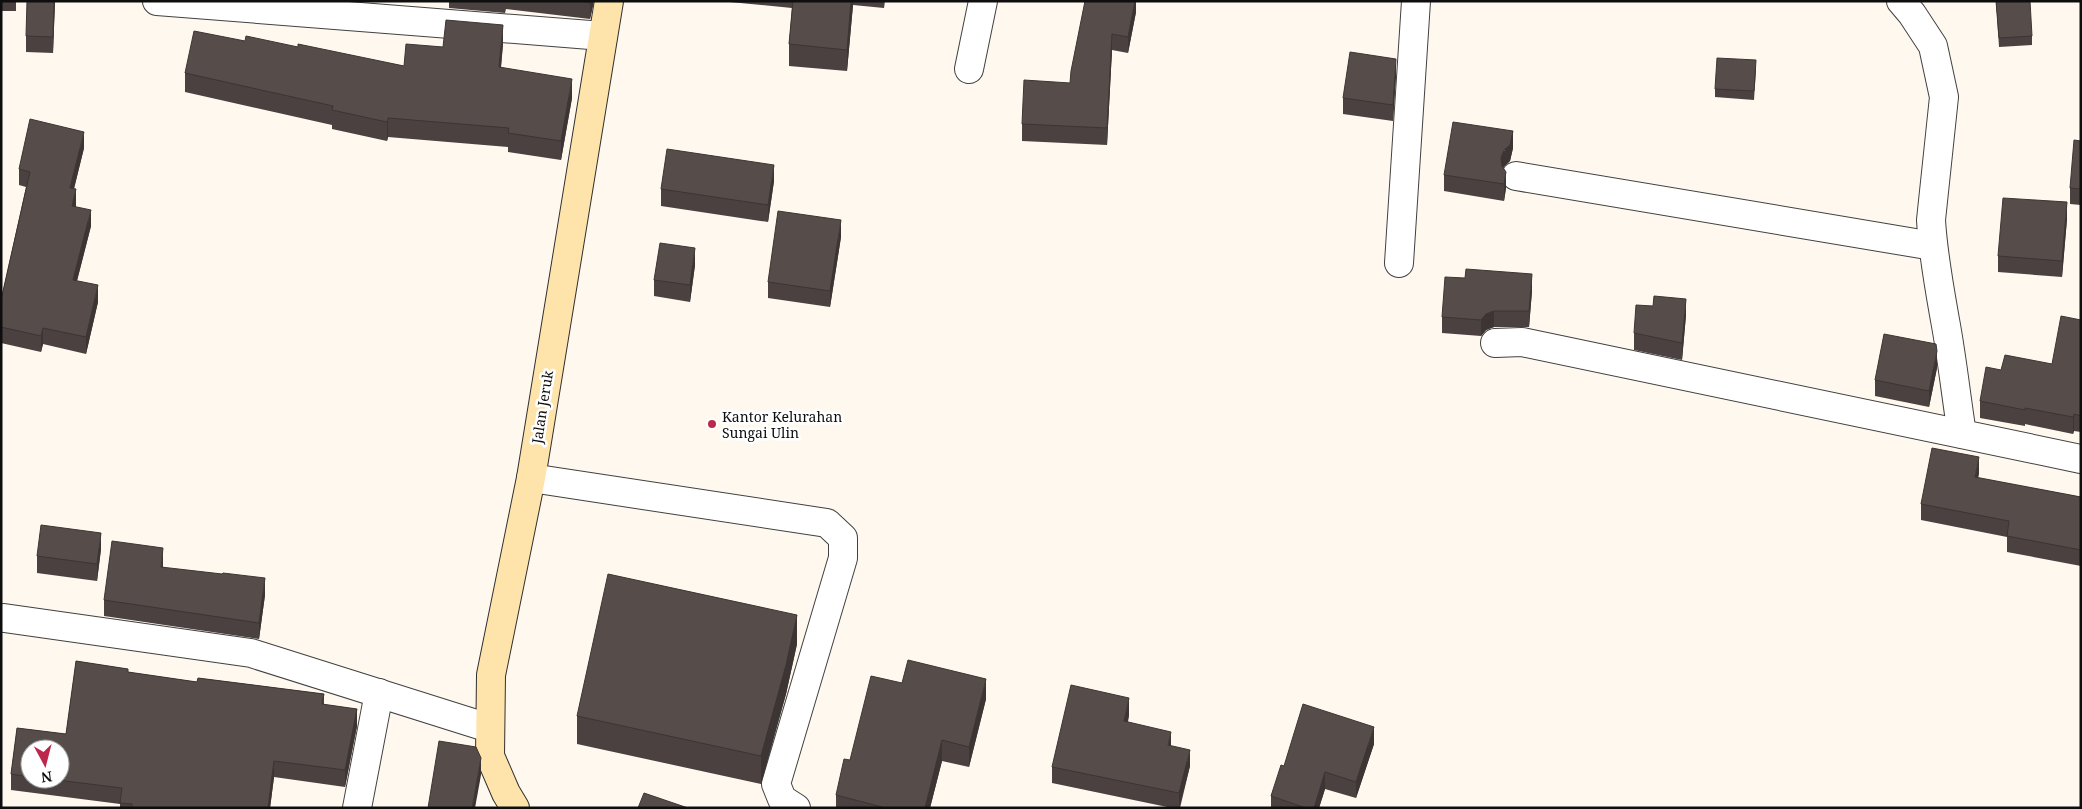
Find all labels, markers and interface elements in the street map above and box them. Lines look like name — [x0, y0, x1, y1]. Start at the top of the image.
street label: Jalan Jeruk — [527, 368, 557, 446]
place label: Kantor Kelurahan Sungai Ulin — [722, 407, 842, 442]
marker: Kantor Kelurahan Sungai Ulin — [706, 418, 718, 430]
north arrow — [20, 739, 70, 789]
text: N — [40, 767, 53, 788]

